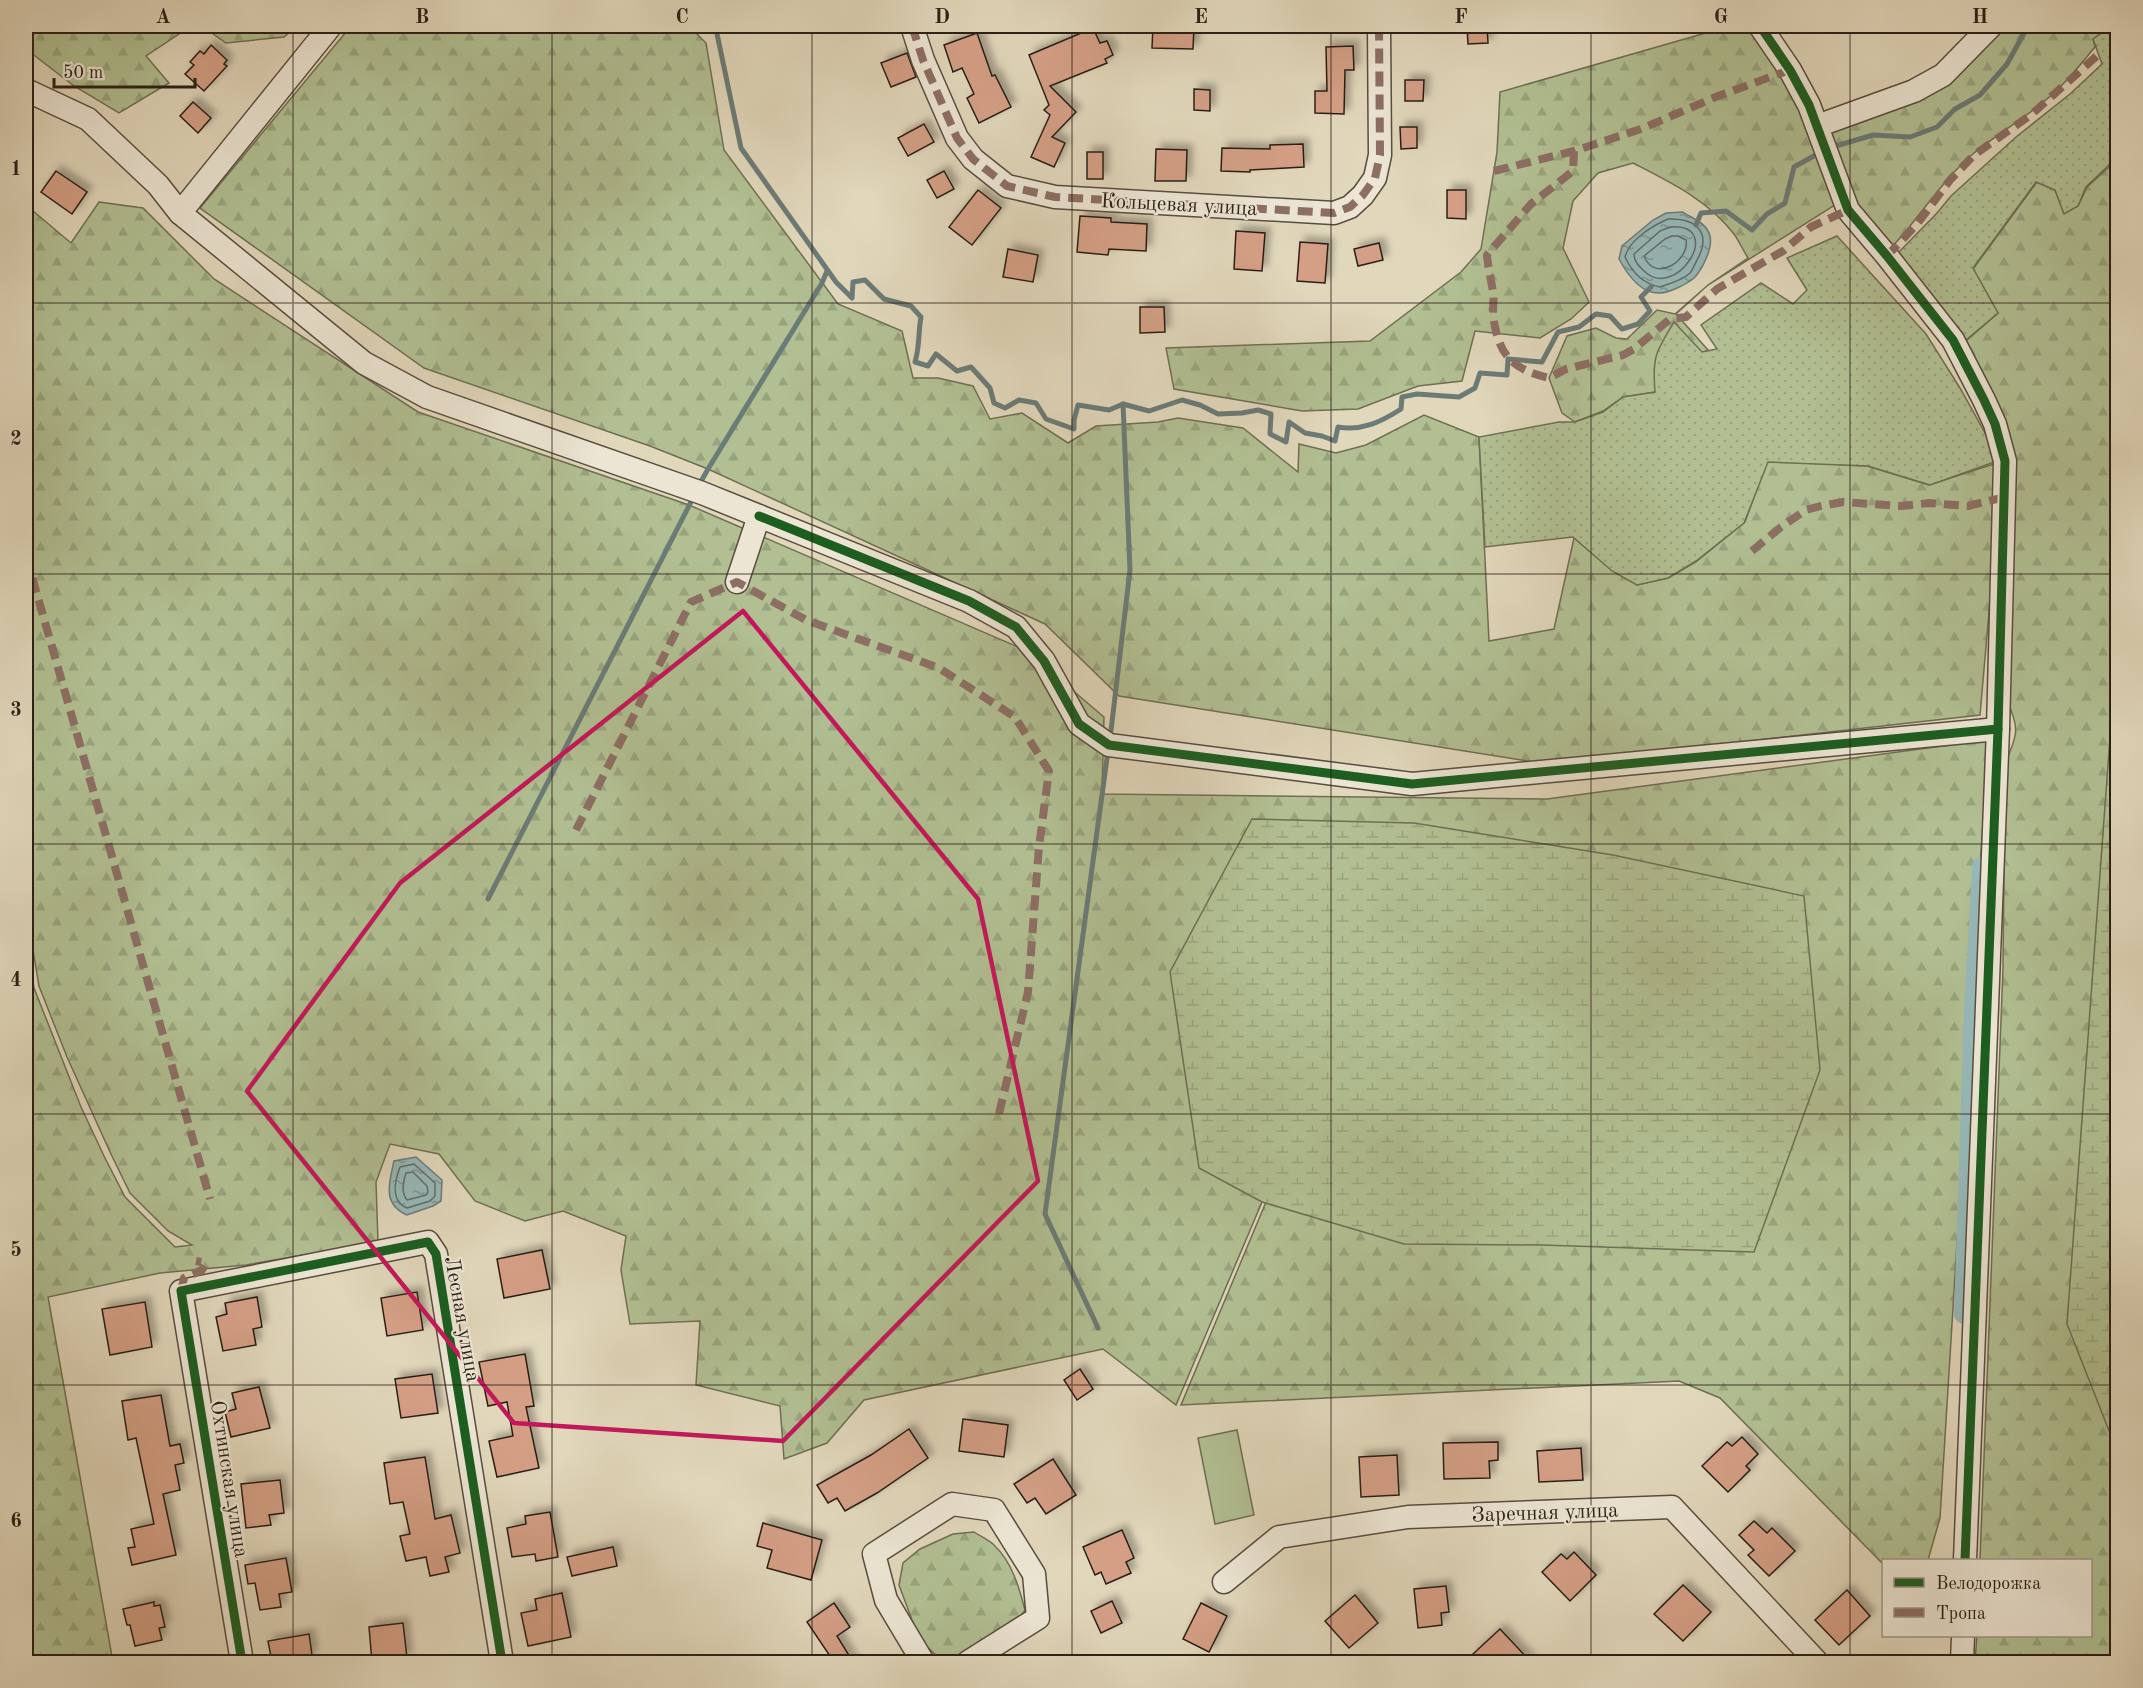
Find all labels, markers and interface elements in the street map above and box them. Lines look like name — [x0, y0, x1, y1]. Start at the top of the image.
text: A — [155, 8, 171, 28]
text: B — [415, 8, 429, 28]
text: C — [675, 8, 689, 28]
text: D — [934, 8, 950, 28]
text: E — [1194, 8, 1208, 28]
text: F — [1454, 8, 1468, 28]
text: G — [1714, 8, 1728, 28]
text: H — [1972, 8, 1988, 28]
scale bar — [54, 51, 195, 89]
text: 50 m — [63, 64, 103, 82]
text: 1 — [10, 160, 22, 180]
street label: Кольцевая улица — [1100, 191, 1258, 220]
text: 2 — [10, 430, 22, 450]
text: 3 — [10, 701, 22, 721]
text: 4 — [10, 971, 22, 991]
text: 5 — [10, 1240, 22, 1261]
street label: Лесная улица — [440, 1255, 483, 1384]
street label: Охтинская улица — [206, 1399, 251, 1559]
street label: Заречная улица — [1471, 1500, 1619, 1527]
text: 6 — [10, 1512, 22, 1532]
legend — [1882, 1559, 2092, 1637]
text: Велодорожка — [1936, 1575, 2041, 1593]
text: Тропа — [1936, 1605, 1986, 1623]

